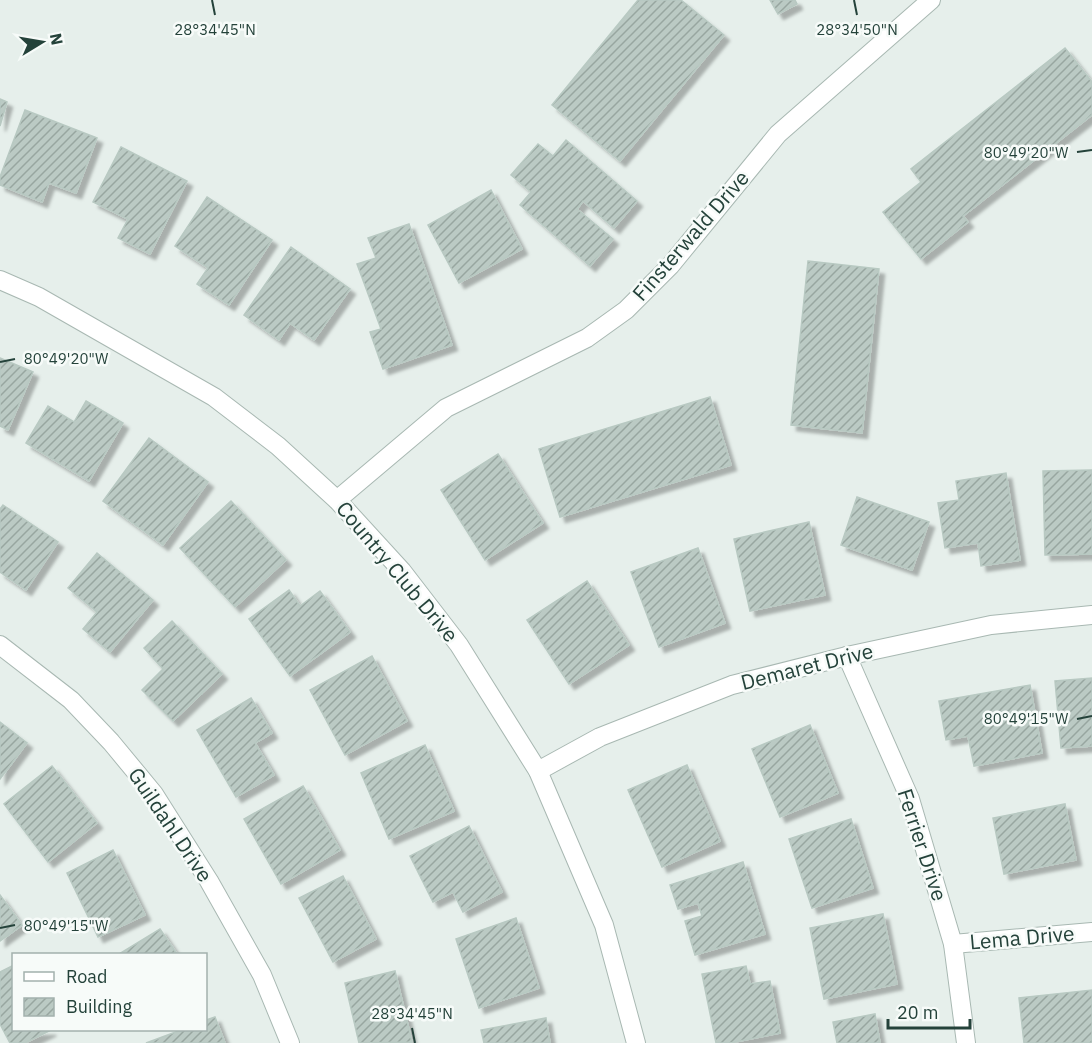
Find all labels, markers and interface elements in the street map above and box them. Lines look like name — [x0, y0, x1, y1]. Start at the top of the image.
north arrow — [12, 12, 72, 72]
text: 28°34'45"N — [174, 20, 256, 39]
text: 28°34'50"N — [816, 20, 898, 39]
text: N — [46, 32, 68, 47]
text: 80°49'20"W — [984, 143, 1069, 162]
street label: Finsterwald Drive — [626, 164, 755, 307]
text: 80°49'20"W — [24, 349, 109, 368]
street label: Country Club Drive — [330, 495, 465, 648]
street label: Demaret Drive — [738, 636, 876, 696]
text: 80°49'15"W — [984, 709, 1069, 728]
street label: Guildahl Drive — [122, 762, 219, 887]
street label: Ferrier Drive — [892, 785, 954, 904]
text: 80°49'15"W — [24, 916, 109, 935]
street label: Lema Drive — [968, 918, 1075, 956]
legend — [12, 953, 207, 1031]
text: Road — [66, 965, 107, 988]
scale bar — [888, 992, 970, 1030]
text: Building — [66, 995, 133, 1018]
text: 20 m — [897, 1001, 939, 1024]
text: 28°34'45"N — [371, 1004, 453, 1023]

